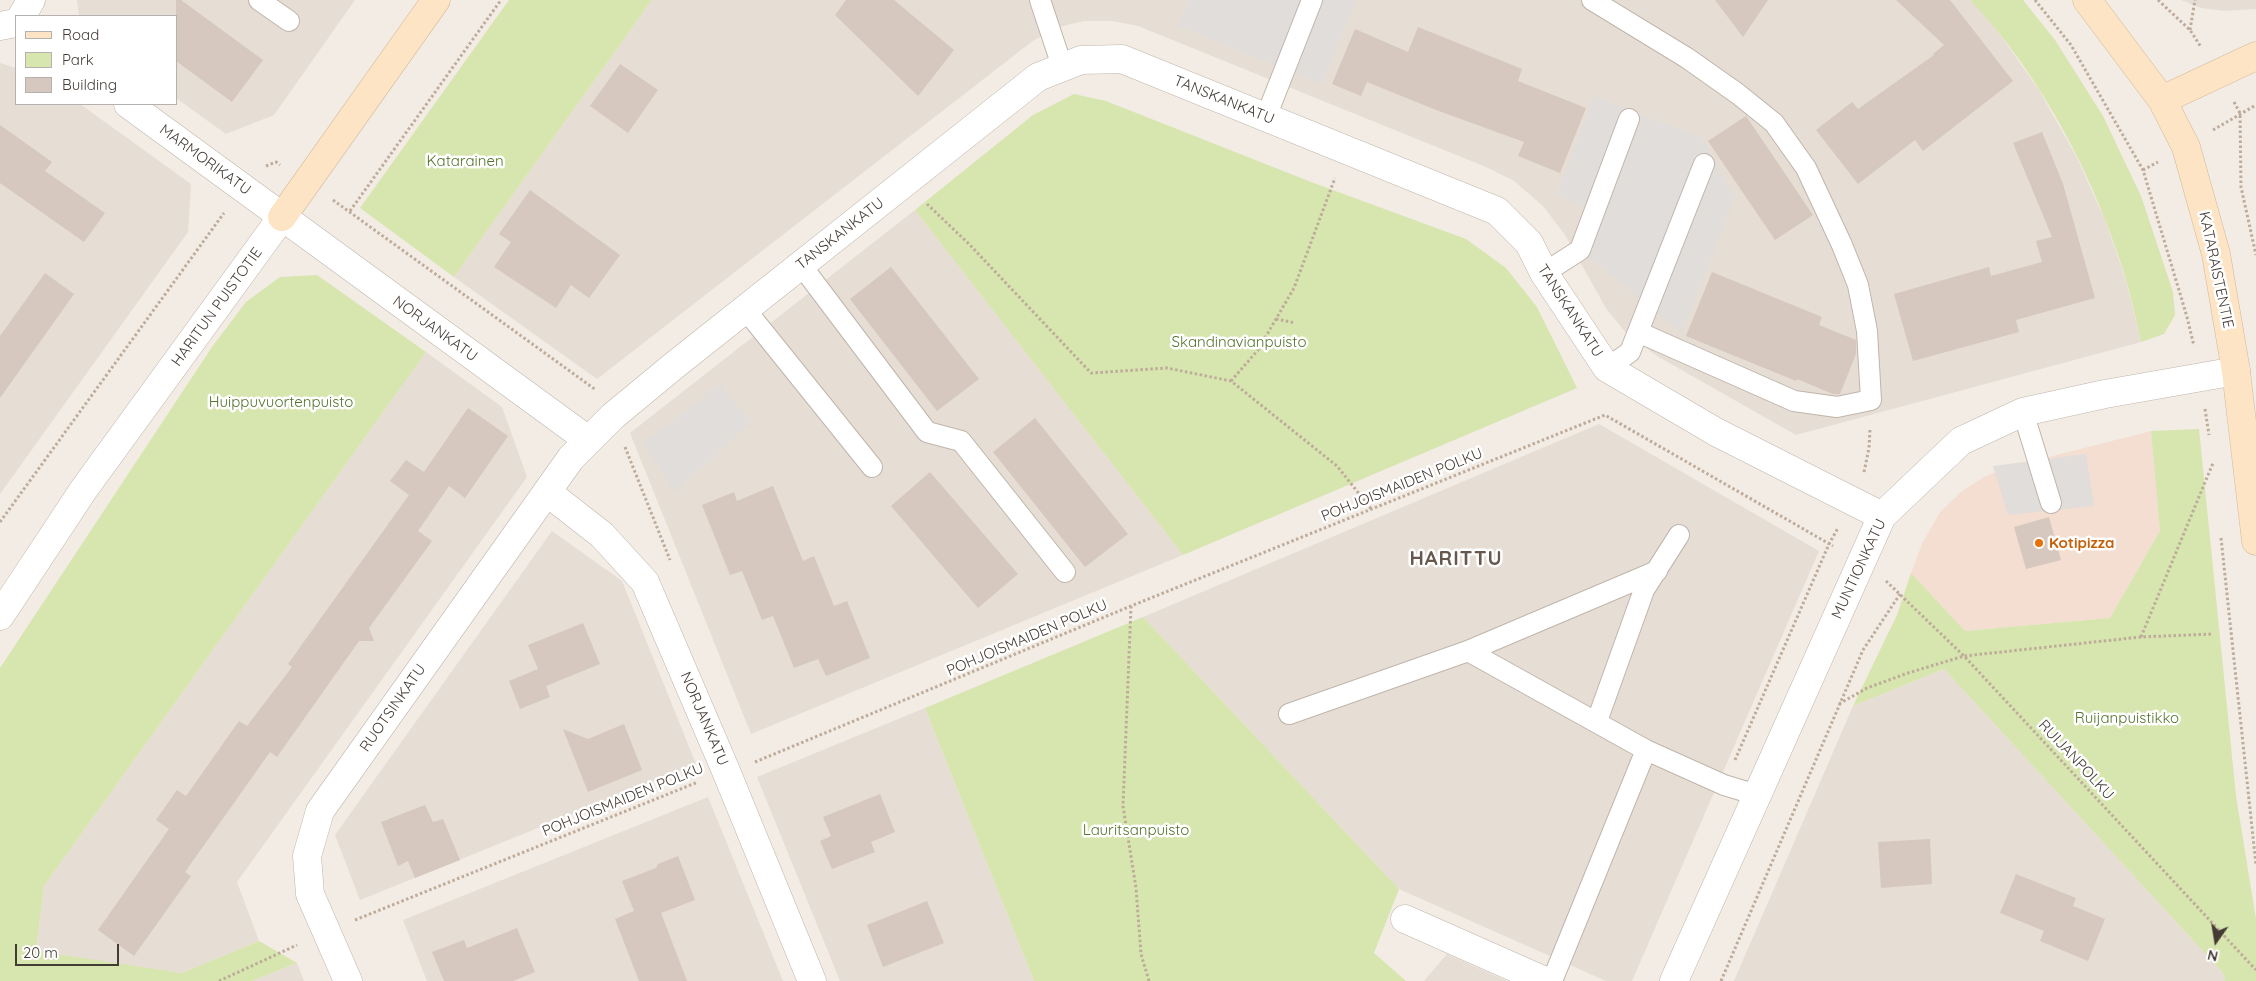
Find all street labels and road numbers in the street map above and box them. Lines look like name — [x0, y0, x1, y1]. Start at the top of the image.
street label: TANSKANKATU — [1171, 72, 1277, 128]
street label: MARMORIKATU — [156, 121, 254, 199]
street label: TANSKANKATU — [792, 194, 888, 274]
street label: KATARAISTENTIE — [2195, 210, 2237, 330]
street label: HARITUN PUISTOTIE — [168, 244, 266, 370]
street label: TANSKANKATU — [1533, 261, 1607, 361]
street label: NORJANKATU — [389, 292, 481, 366]
street label: POHJOISMAIDEN POLKU — [1319, 444, 1485, 526]
street label: MUNTIONKATU — [1828, 516, 1890, 622]
street label: POHJOISMAIDEN POLKU — [944, 596, 1110, 680]
street label: RUOTSINKATU — [356, 661, 430, 755]
street label: NORJANKATU — [676, 669, 732, 769]
street label: RUIJANPOLKU — [2034, 716, 2118, 804]
street label: POHJOISMAIDEN POLKU — [540, 759, 706, 841]

